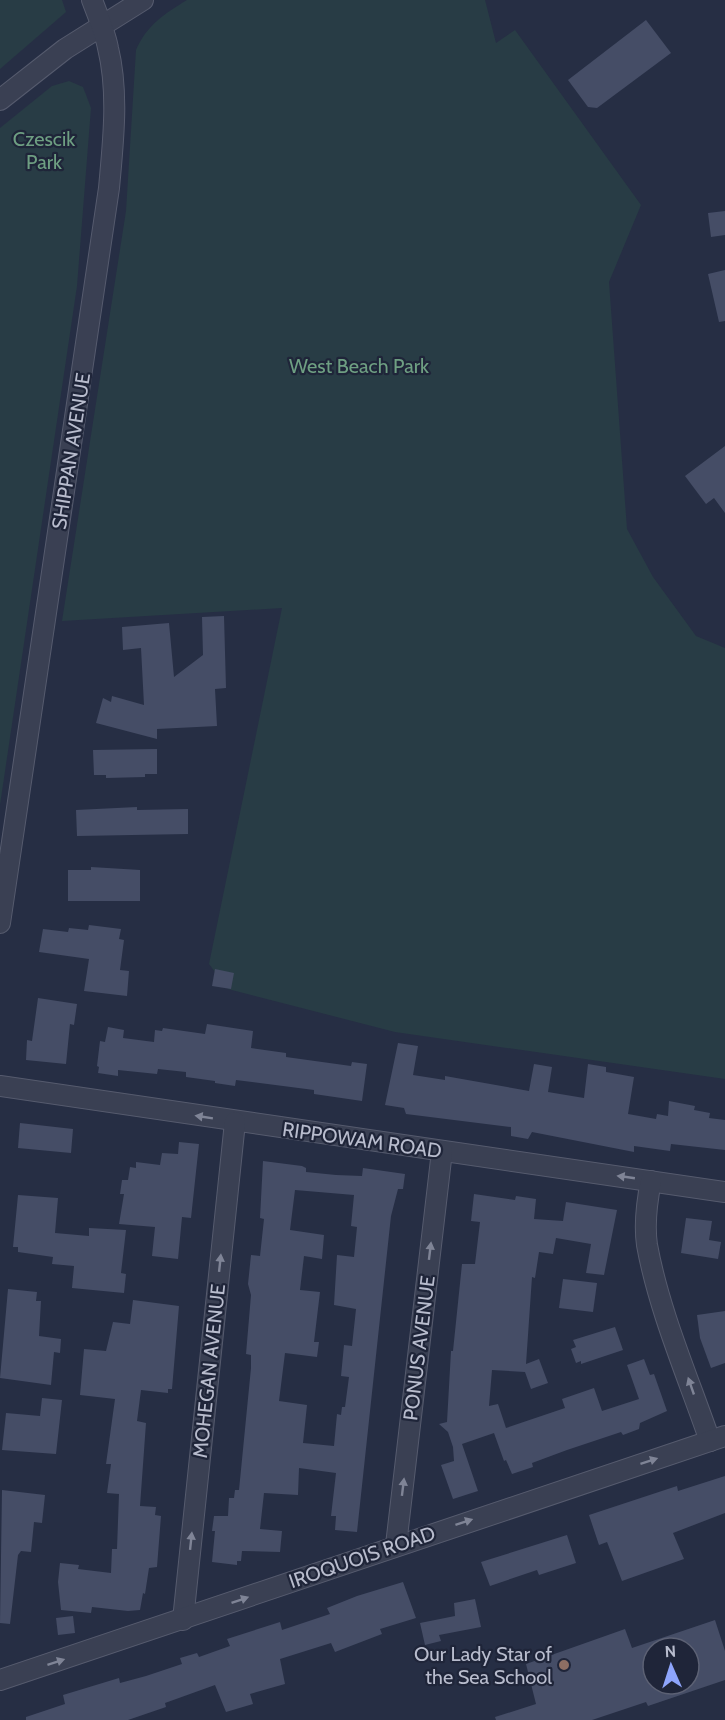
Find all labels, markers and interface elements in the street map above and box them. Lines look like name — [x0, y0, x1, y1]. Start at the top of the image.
park label: Czescik Park — [13, 127, 75, 174]
park label: West Beach Park — [289, 354, 429, 378]
street label: SHIPPAN AVENUE — [47, 371, 95, 531]
one-way arrow — [194, 1112, 213, 1121]
street label: RIPPOWAM ROAD — [281, 1117, 443, 1163]
one-way arrow — [616, 1173, 635, 1182]
one-way arrow — [425, 1242, 435, 1261]
one-way arrow — [215, 1254, 225, 1273]
street label: PONUS AVENUE — [398, 1274, 440, 1422]
street label: MOHEGAN AVENUE — [188, 1283, 230, 1459]
one-way arrow — [686, 1377, 696, 1395]
one-way arrow — [640, 1456, 658, 1465]
one-way arrow — [398, 1477, 408, 1496]
one-way arrow — [455, 1517, 473, 1527]
street label: IROQUOIS ROAD — [286, 1521, 438, 1593]
one-way arrow — [186, 1531, 196, 1550]
one-way arrow — [231, 1594, 249, 1604]
north arrow — [641, 1636, 701, 1696]
place label: Our Lady Star of the Sea School — [414, 1642, 552, 1689]
text: N — [664, 1642, 676, 1661]
one-way arrow — [47, 1657, 65, 1666]
marker: Our Lady Star of the Sea School — [557, 1658, 571, 1672]

